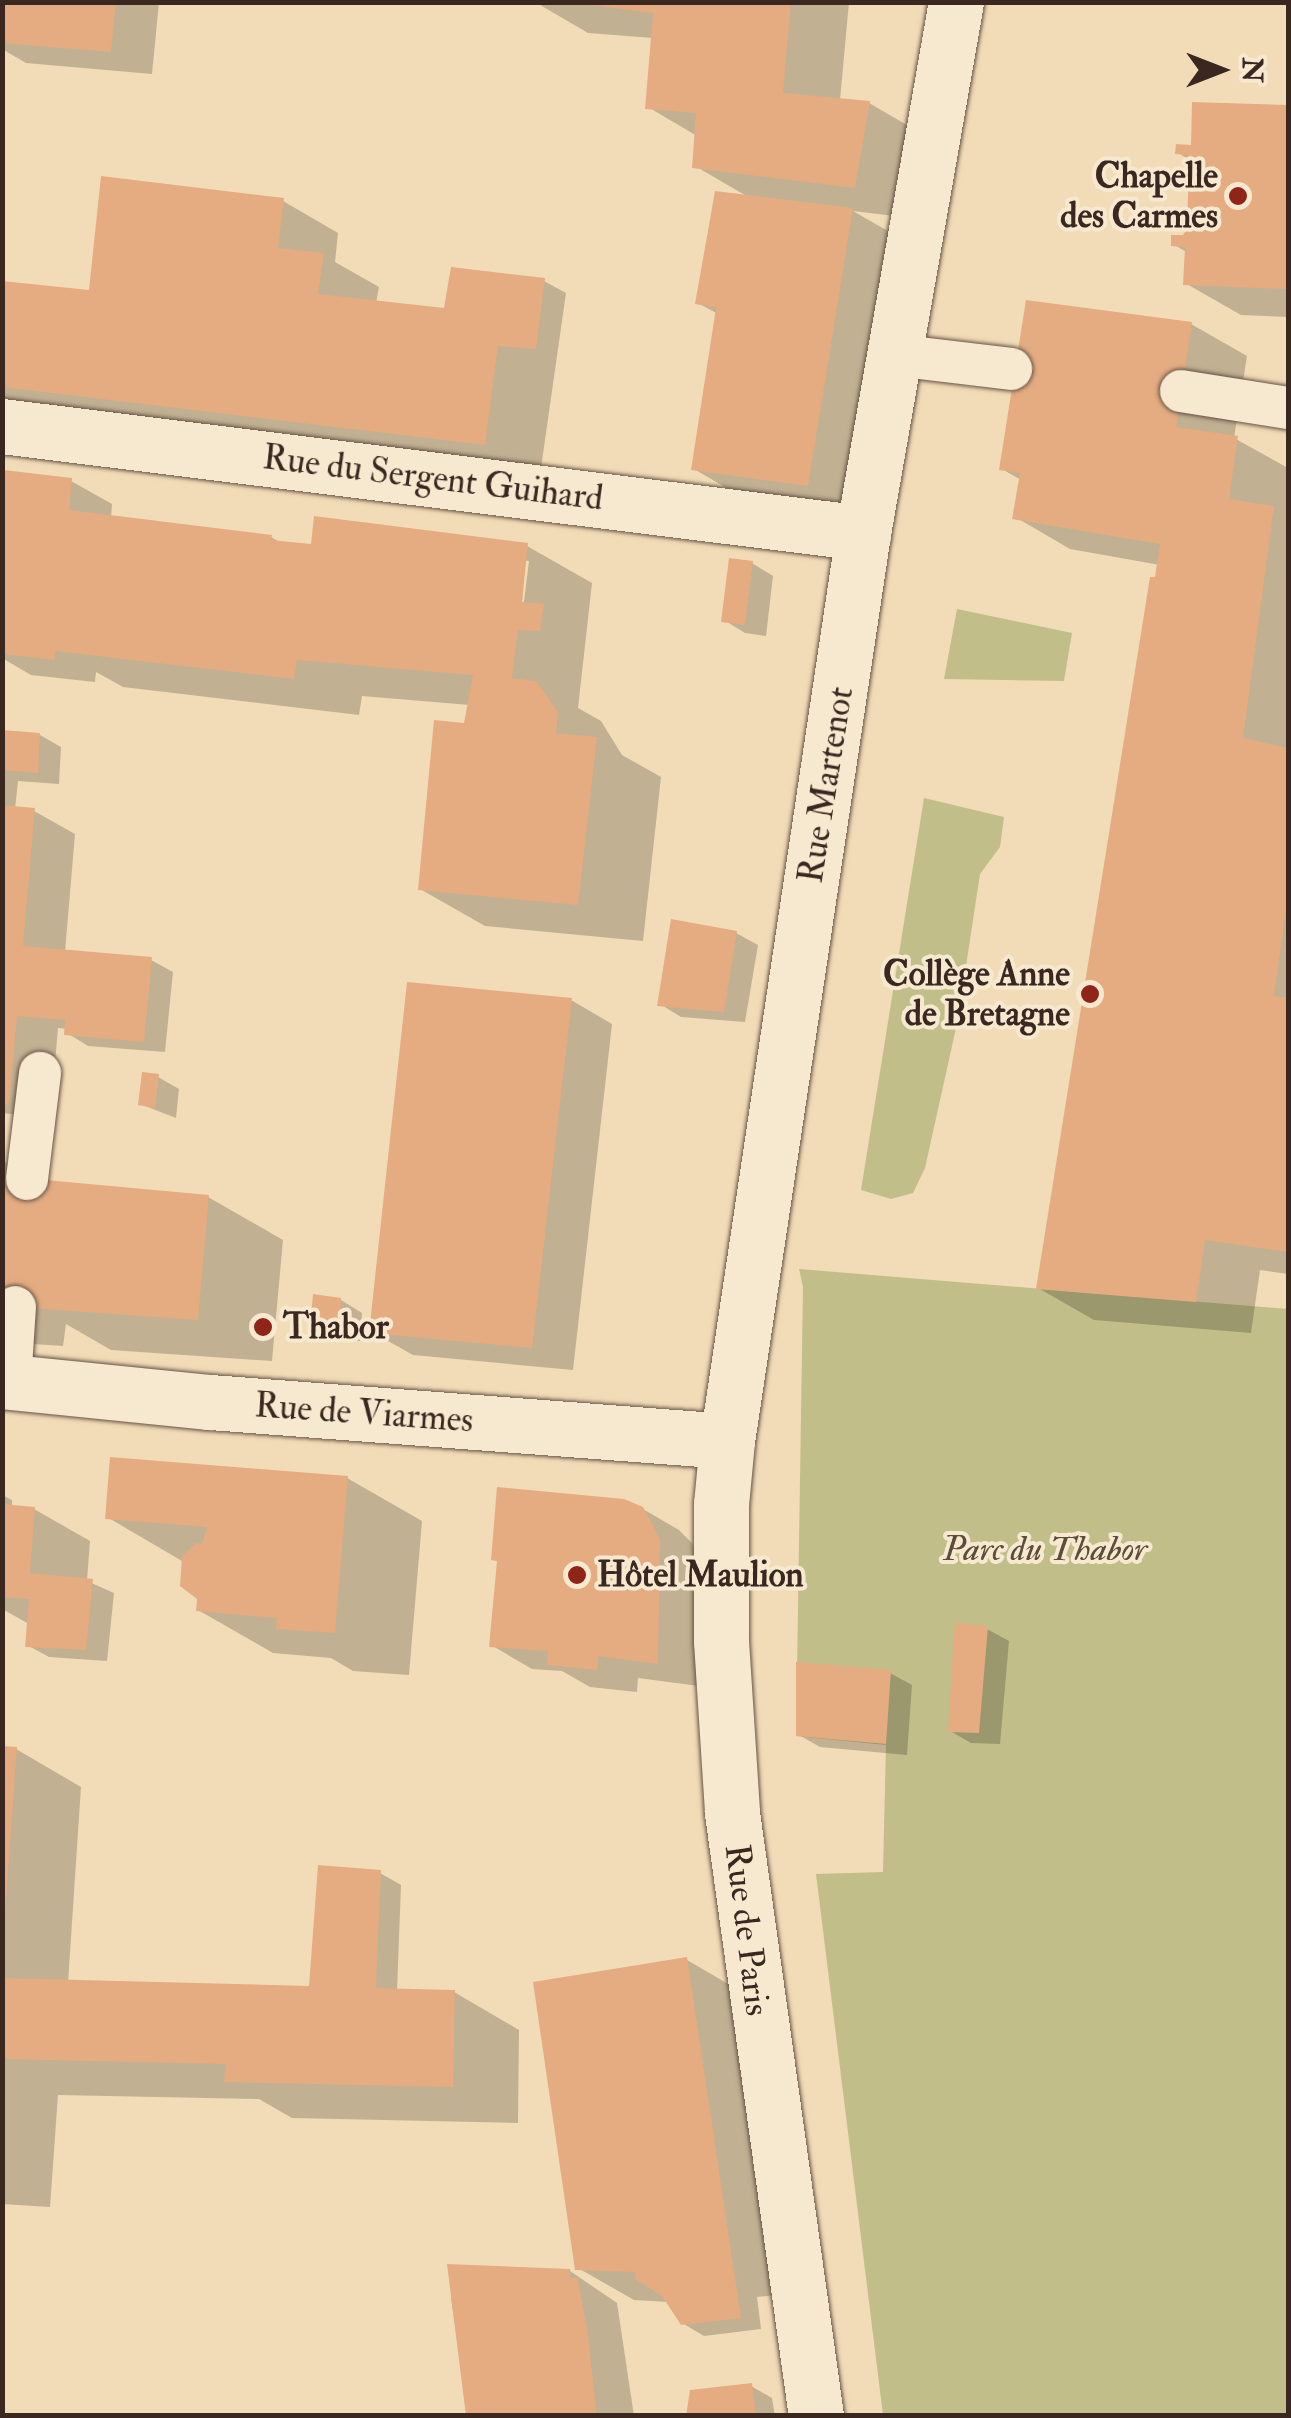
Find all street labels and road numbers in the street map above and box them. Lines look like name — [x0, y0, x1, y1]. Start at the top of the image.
street label: Rue du Sergent Guihard — [260, 436, 606, 520]
street label: Rue Martenot — [790, 684, 862, 886]
street label: Rue de Viarmes — [253, 1384, 475, 1442]
street label: Rue de Paris — [716, 1842, 778, 2018]

